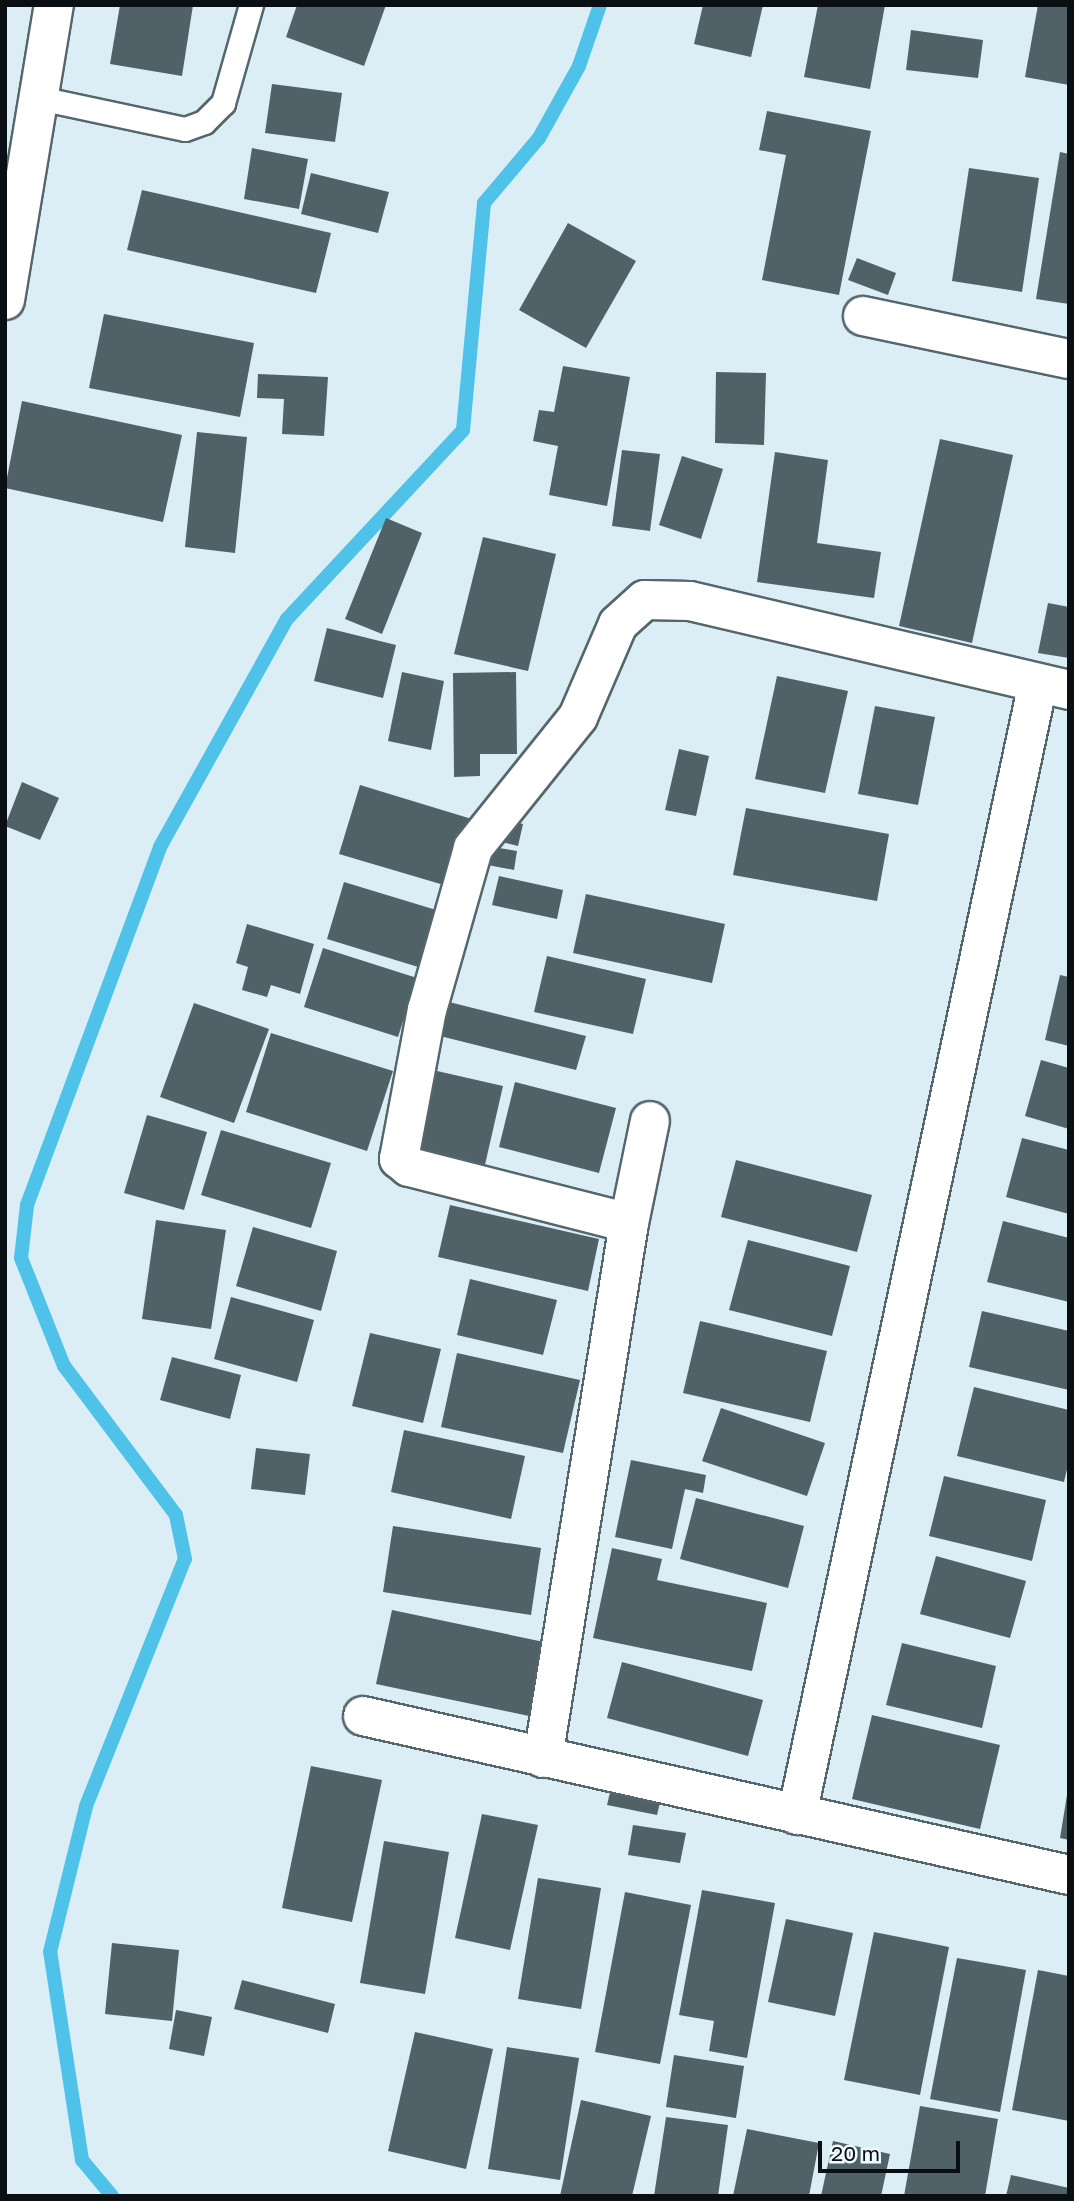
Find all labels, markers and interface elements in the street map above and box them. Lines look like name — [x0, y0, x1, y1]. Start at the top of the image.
scale bar — [822, 2128, 964, 2172]
text: 20 m — [831, 2140, 880, 2166]

